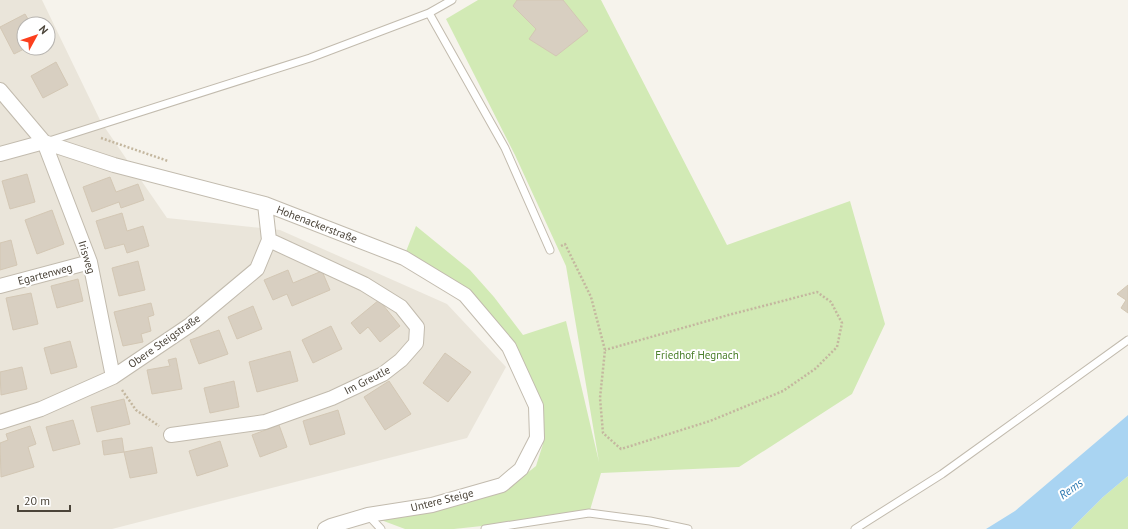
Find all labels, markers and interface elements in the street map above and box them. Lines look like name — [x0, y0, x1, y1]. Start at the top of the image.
north arrow — [16, 16, 56, 56]
text: N — [36, 22, 51, 37]
street label: Hohenackerstraße — [275, 202, 360, 246]
street label: Irisweg — [75, 239, 99, 275]
street label: Egartenweg — [16, 260, 74, 288]
street label: Obere Steigstraße — [125, 311, 203, 371]
park label: Friedhof Hegnach — [655, 348, 739, 362]
street label: Im Greutle — [342, 362, 393, 397]
water label: Rems — [1056, 475, 1086, 502]
street label: Untere Steige — [409, 485, 475, 515]
scale bar — [18, 487, 70, 513]
text: 20 m — [24, 493, 50, 508]

